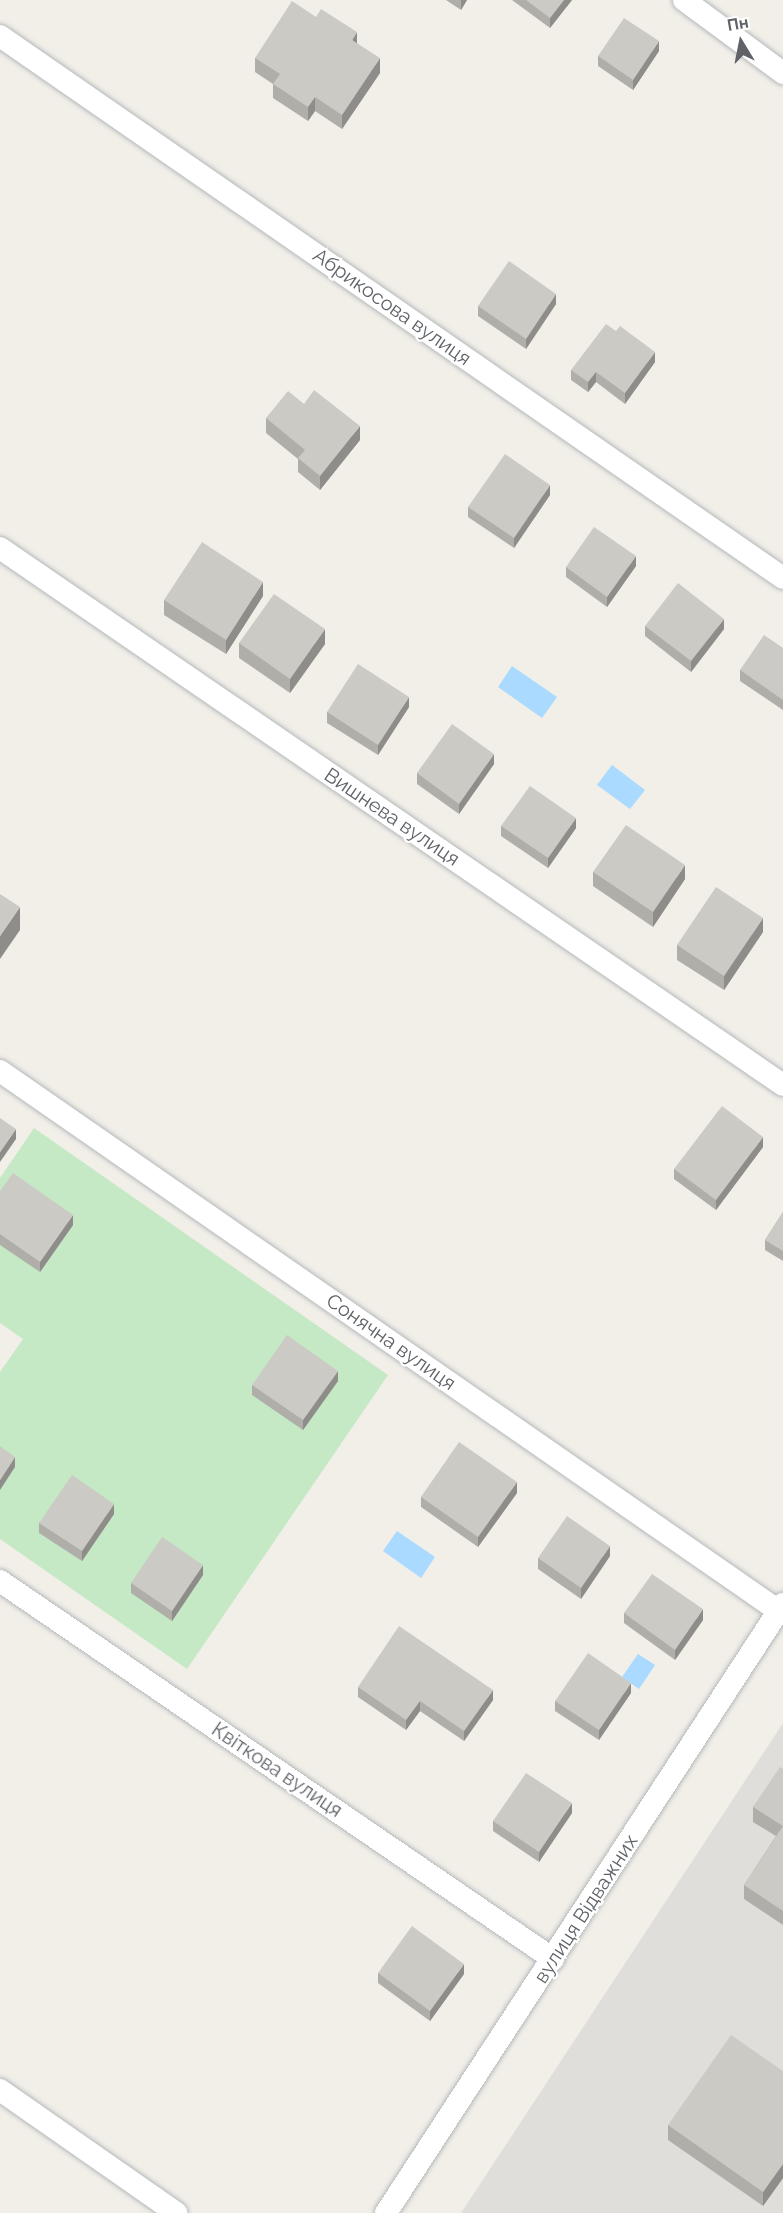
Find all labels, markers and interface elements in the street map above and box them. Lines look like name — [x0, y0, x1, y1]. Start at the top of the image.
north arrow — [711, 12, 771, 72]
text: Пн — [726, 13, 750, 35]
street label: Абрикосова вулиця — [308, 243, 476, 371]
street label: Вишнева вулиця — [320, 763, 464, 871]
street label: Сонячна вулиця — [322, 1288, 460, 1396]
street label: Квіткова вулиця — [207, 1717, 347, 1823]
street label: вулиця Відважних — [529, 1830, 643, 1988]

